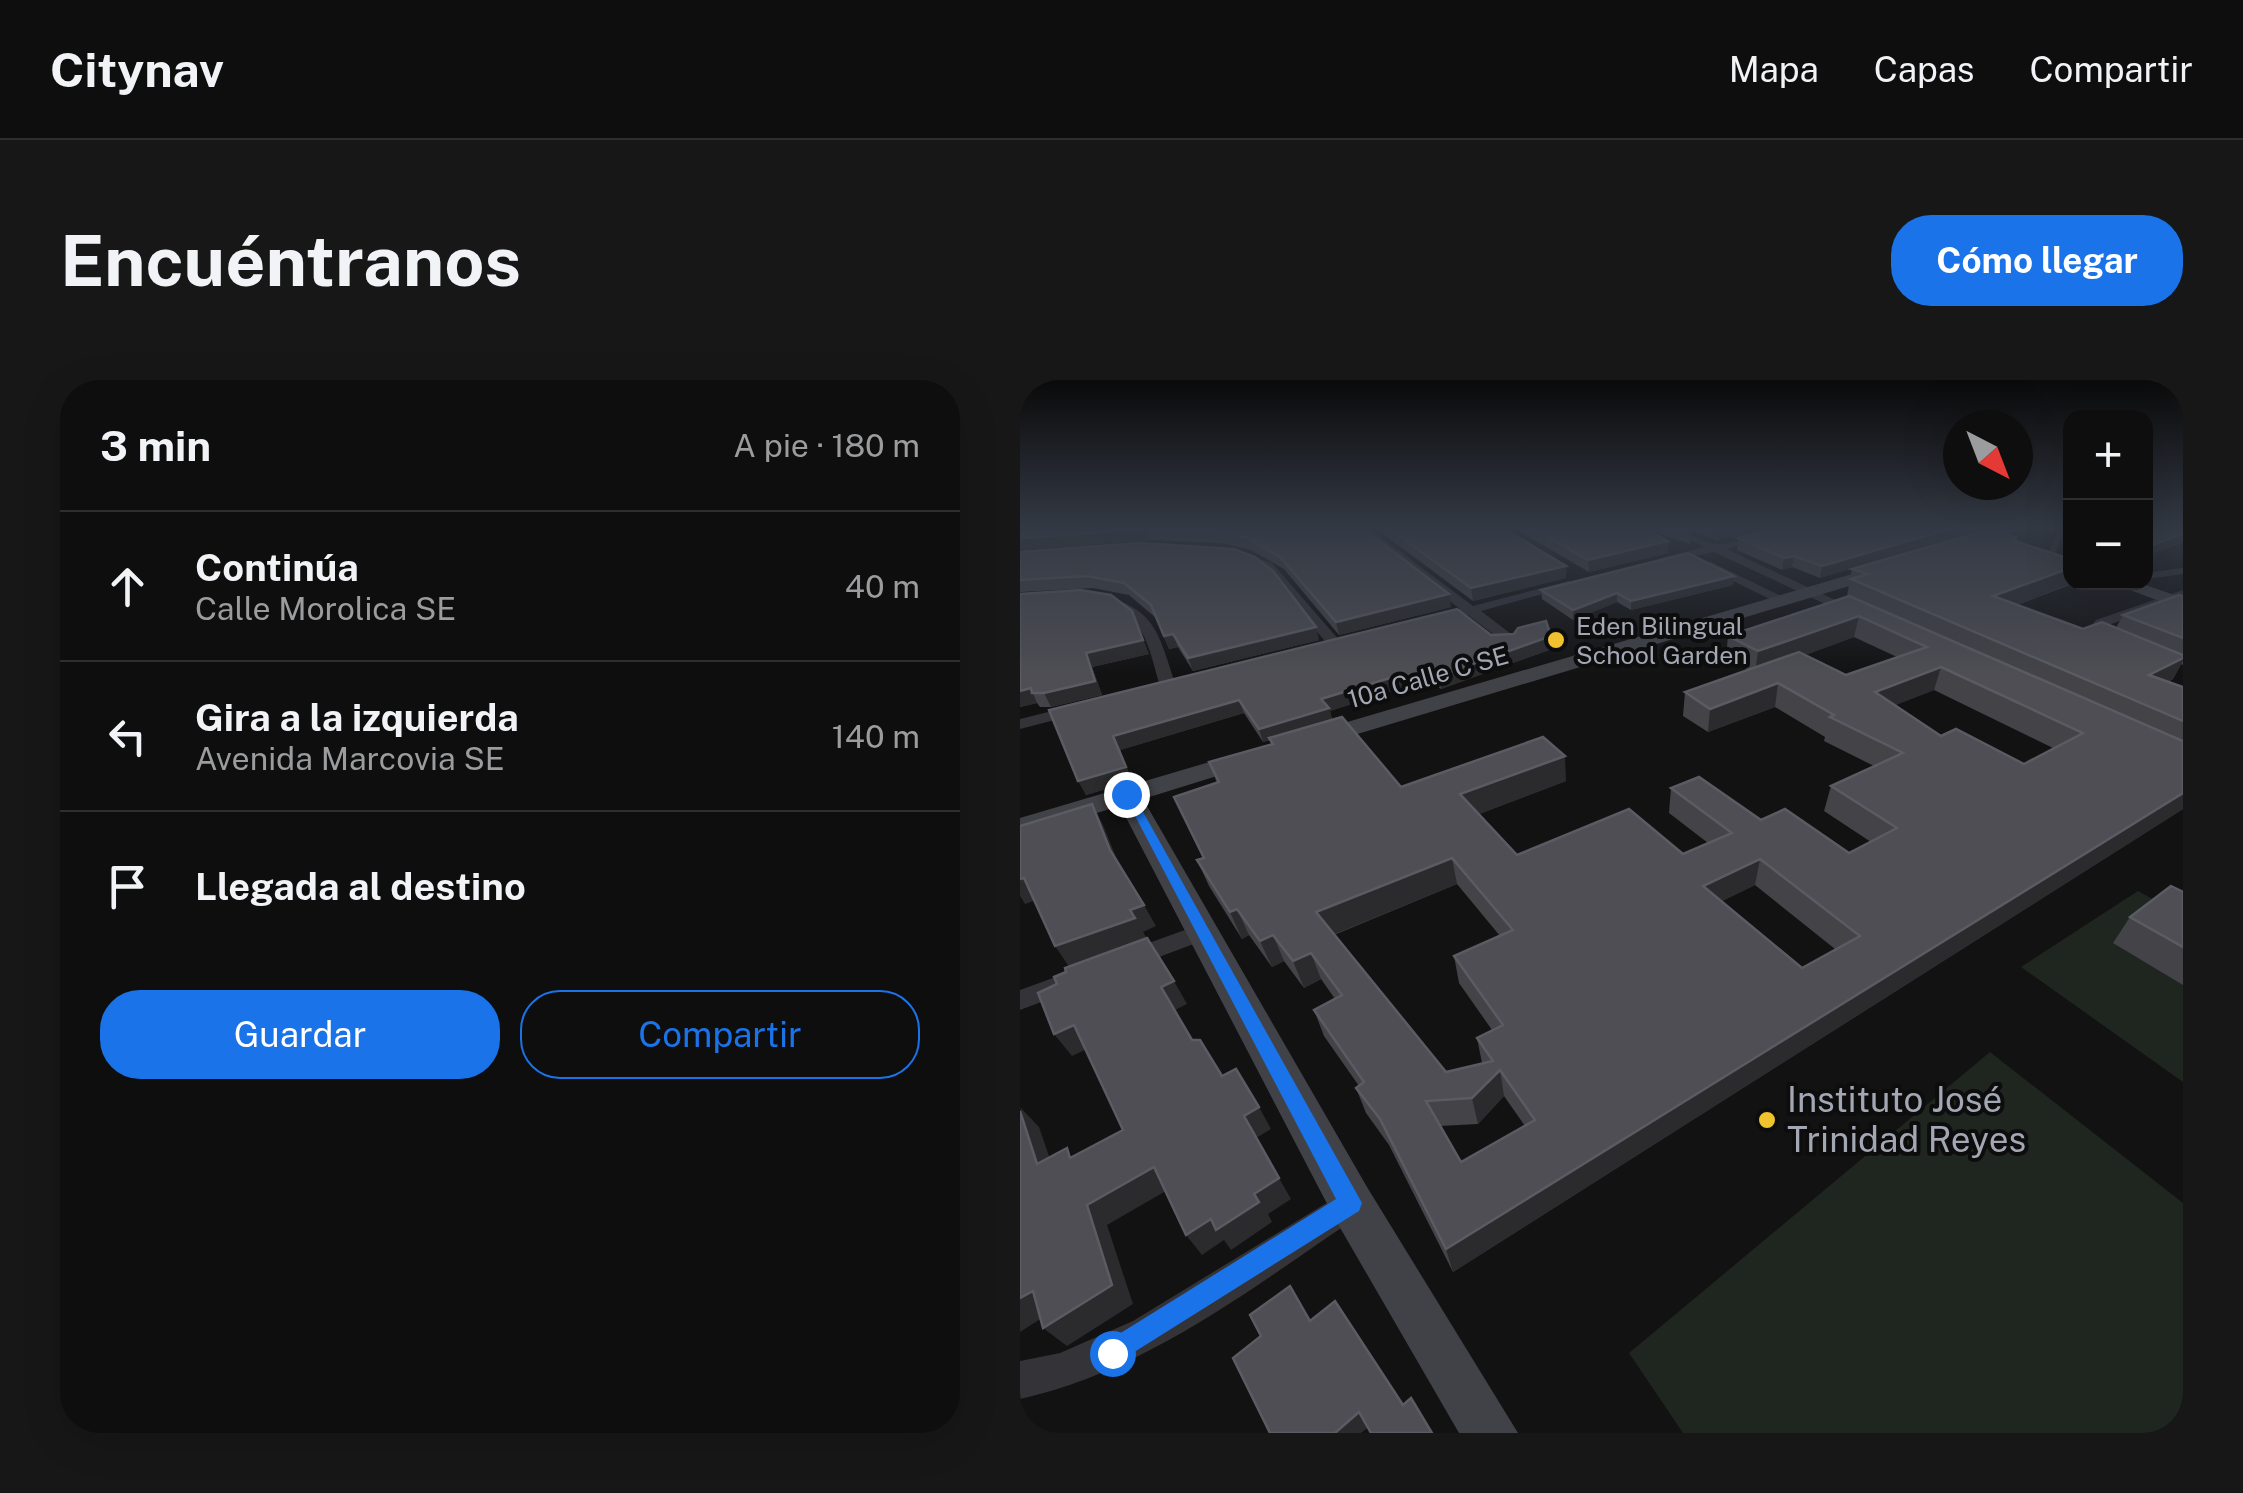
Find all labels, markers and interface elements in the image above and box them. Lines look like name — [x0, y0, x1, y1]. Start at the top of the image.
text: Citynav — [50, 41, 224, 98]
text: Mapa — [1729, 49, 1819, 90]
text: Capas — [1874, 49, 1975, 90]
text: Compartir — [2030, 49, 2193, 90]
button: Cómo llegar — [1891, 215, 2183, 306]
text: Encuéntranos — [60, 219, 521, 302]
north arrow — [1943, 410, 2033, 500]
map controls — [2063, 410, 2153, 590]
button: + — [2063, 410, 2153, 500]
text: 3 min — [100, 421, 211, 470]
text: A pie · 180 m — [733, 427, 920, 464]
button: − — [2063, 500, 2153, 590]
text: Continúa — [195, 545, 359, 590]
icon: ahead — [100, 559, 155, 614]
text: 40 m — [845, 568, 920, 605]
text: Calle Morolica SE — [195, 590, 456, 627]
place label: Eden Bilingual School Garden — [1576, 611, 1748, 670]
marker: Eden Bilingual School Garden — [1545, 629, 1567, 651]
street label: 10a Calle C SE — [1344, 640, 1512, 714]
text: Gira a la izquierda — [195, 695, 519, 740]
icon: left — [100, 709, 155, 764]
text: 140 m — [832, 718, 920, 755]
text: Avenida Marcovia SE — [195, 740, 505, 777]
route end — [1104, 772, 1150, 818]
icon: arrive — [100, 859, 155, 914]
text: Llegada al destino — [195, 864, 526, 909]
button: Guardar — [100, 990, 500, 1079]
button: Compartir — [520, 990, 920, 1079]
place label: Instituto José Trinidad Reyes — [1787, 1079, 2026, 1160]
marker: Instituto José Trinidad Reyes — [1756, 1109, 1778, 1131]
route start — [1090, 1331, 1136, 1377]

